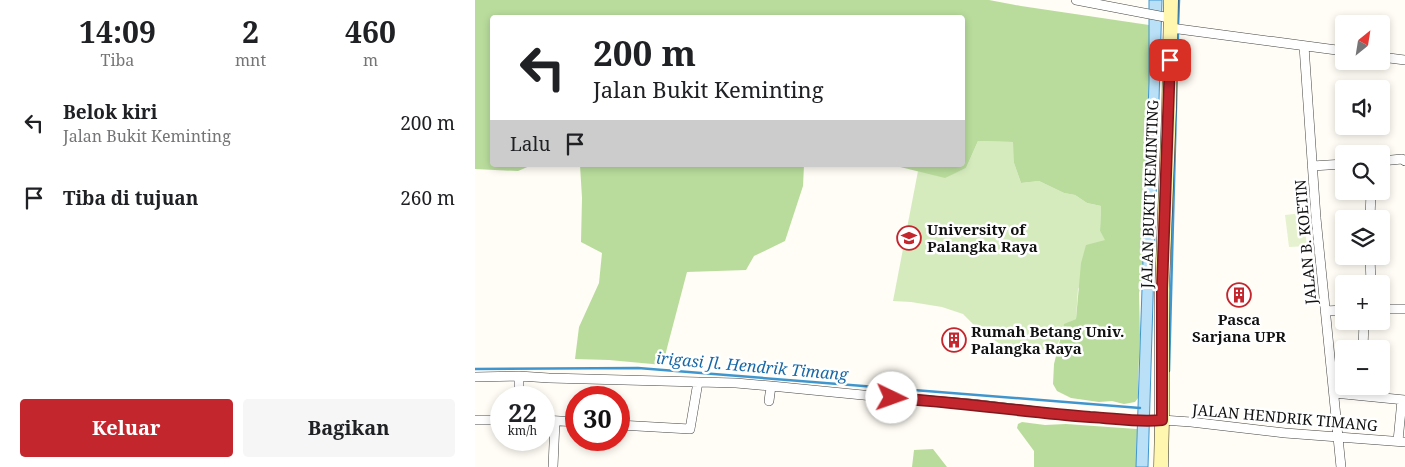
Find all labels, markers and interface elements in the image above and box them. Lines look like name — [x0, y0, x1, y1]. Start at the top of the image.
text: 14:09 — [79, 11, 156, 52]
text: 2 — [242, 11, 259, 52]
text: 460 — [345, 11, 396, 52]
north arrow — [1335, 15, 1390, 70]
map controls — [1335, 15, 1390, 395]
text: 200 m — [593, 29, 696, 76]
icon: left — [510, 35, 575, 100]
pin — [1149, 39, 1191, 81]
icon: arrive — [1156, 46, 1184, 74]
text: Tiba — [101, 49, 134, 71]
text: mnt — [235, 49, 266, 71]
text: m — [363, 49, 378, 71]
text: Jalan Bukit Keminting — [593, 74, 824, 104]
button: sound — [1335, 80, 1390, 135]
text: Belok kiri — [63, 99, 157, 125]
street label: JALAN BUKIT KEMINTING — [1136, 99, 1162, 290]
icon: left — [20, 109, 48, 137]
text: 200 m — [400, 110, 455, 136]
text: Jalan Bukit Keminting — [63, 125, 231, 147]
icon: arrive — [561, 130, 589, 158]
text: Lalu — [510, 131, 551, 157]
button: search — [1335, 145, 1390, 200]
street label: JALAN B. KOETIN — [1290, 178, 1321, 306]
icon: arrive — [20, 184, 48, 212]
text: Tiba di tujuan — [63, 185, 198, 211]
text: 260 m — [400, 185, 455, 211]
button: layers — [1335, 210, 1390, 265]
place label: University of Palangka Raya — [927, 219, 1038, 256]
school or university icon: University of Palangka Raya — [896, 225, 922, 251]
button: + — [1335, 275, 1390, 330]
building icon: Pasca Sarjana UPR — [1226, 282, 1252, 308]
place label: Pasca Sarjana UPR — [1192, 309, 1286, 346]
place label: Rumah Betang Univ. Palangka Raya — [971, 321, 1124, 358]
building icon: Rumah Betang Univ. Palangka Raya — [941, 327, 967, 353]
button: − — [1335, 340, 1390, 395]
water label: irigasi Jl. Hendrik Timang — [655, 347, 850, 385]
position arrow — [865, 371, 917, 423]
speed limit sign: 30 — [565, 386, 630, 451]
text: 22 — [508, 395, 537, 429]
button: Keluar — [20, 399, 233, 457]
button: Bagikan — [243, 399, 455, 457]
street label: JALAN HENDRIK TIMANG — [1190, 399, 1379, 435]
text: km/h — [508, 422, 537, 439]

